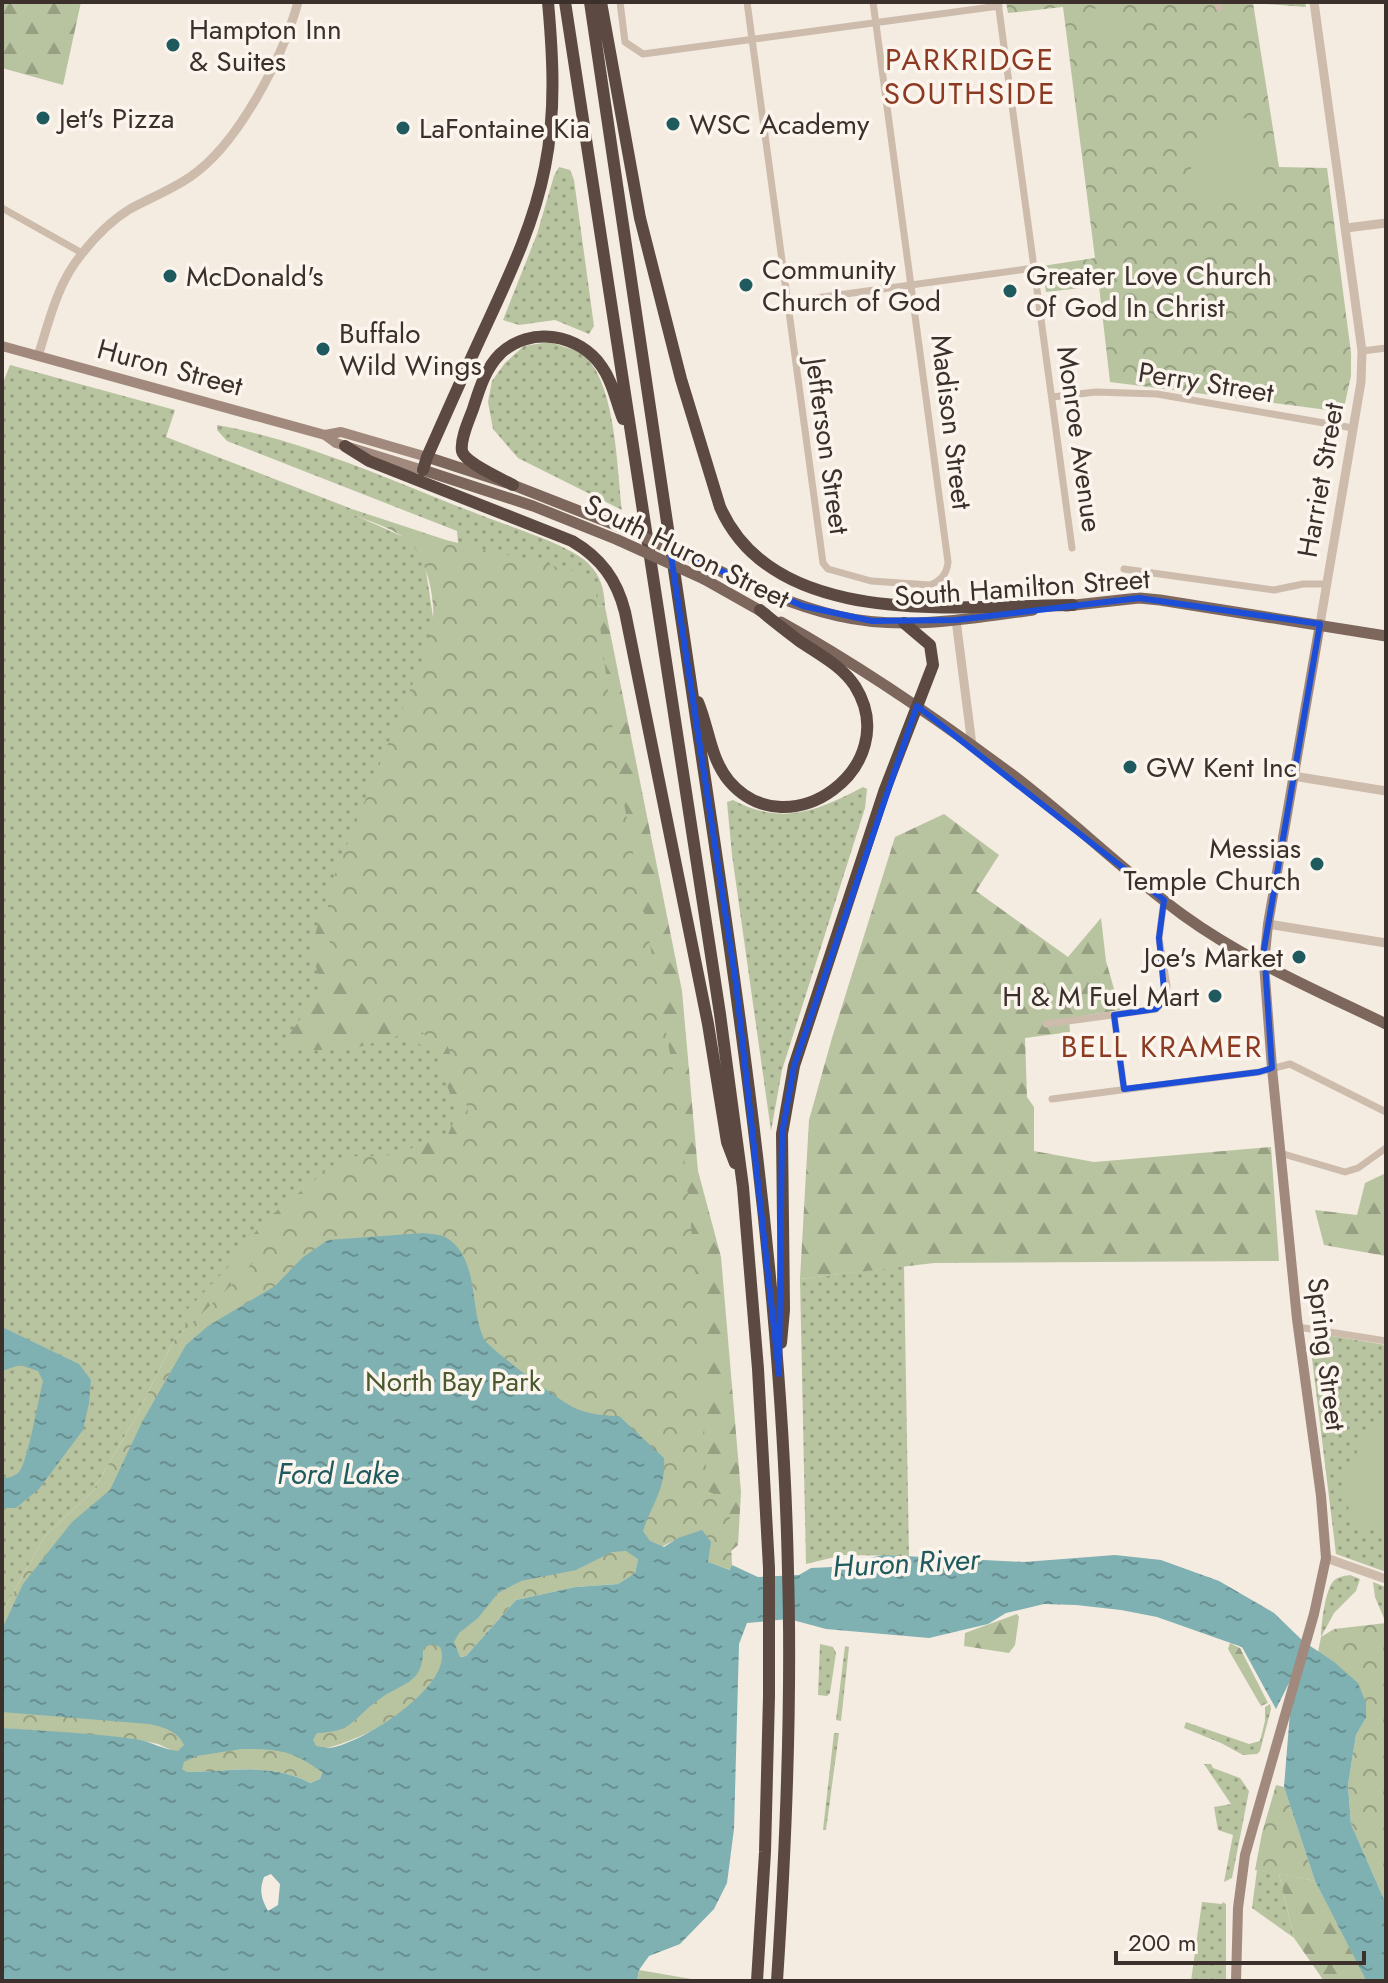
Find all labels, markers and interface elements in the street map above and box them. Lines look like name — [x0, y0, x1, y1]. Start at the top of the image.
place label: Hampton Inn & Suites — [189, 9, 342, 82]
marker: Hampton Inn & Suites — [164, 36, 182, 54]
district label: PARKRIDGE SOUTHSIDE — [883, 38, 1057, 115]
place label: Jet's Pizza — [55, 98, 174, 139]
place label: WSC Academy — [689, 104, 870, 145]
place label: LaFontaine Kia — [419, 108, 590, 149]
marker: Jet's Pizza — [34, 109, 52, 127]
marker: WSC Academy — [664, 115, 682, 133]
marker: LaFontaine Kia — [394, 119, 412, 137]
place label: Community Church of God — [762, 249, 941, 322]
place label: Greater Love Church Of God In Christ — [1026, 255, 1272, 328]
place label: McDonald's — [186, 256, 323, 297]
marker: McDonald's — [161, 267, 179, 285]
marker: Community Church of God — [737, 276, 755, 294]
marker: Greater Love Church Of God In Christ — [1001, 282, 1019, 300]
place label: Buffalo Wild Wings — [339, 313, 482, 386]
street label: Huron Street — [93, 328, 247, 407]
street label: Madison Street — [920, 332, 983, 512]
marker: Buffalo Wild Wings — [314, 340, 332, 358]
street label: Monroe Avenue — [1046, 344, 1113, 535]
street label: Jefferson Street — [794, 351, 860, 537]
street label: Perry Street — [1135, 352, 1277, 413]
street label: Harriet Street — [1287, 399, 1354, 561]
street label: South Huron Street — [577, 484, 797, 619]
street label: South Hamilton Street — [893, 558, 1151, 617]
place label: GW Kent Inc — [1146, 747, 1297, 788]
marker: GW Kent Inc — [1121, 758, 1139, 776]
place label: Messias Temple Church — [1123, 828, 1301, 901]
marker: Messias Temple Church — [1308, 855, 1326, 873]
place label: Joe's Market — [1140, 937, 1283, 978]
marker: Joe's Market — [1290, 948, 1308, 966]
place label: H & M Fuel Mart — [1002, 976, 1199, 1017]
marker: H & M Fuel Mart — [1206, 987, 1224, 1005]
district label: BELL KRAMER — [1061, 1025, 1263, 1068]
street label: Spring Street — [1297, 1275, 1356, 1433]
park label: North Bay Park — [365, 1361, 542, 1402]
water label: Ford Lake — [277, 1452, 399, 1495]
water label: Huron River — [831, 1537, 983, 1588]
scale bar — [1116, 1915, 1364, 1965]
text: 200 m — [1128, 1925, 1196, 1960]

